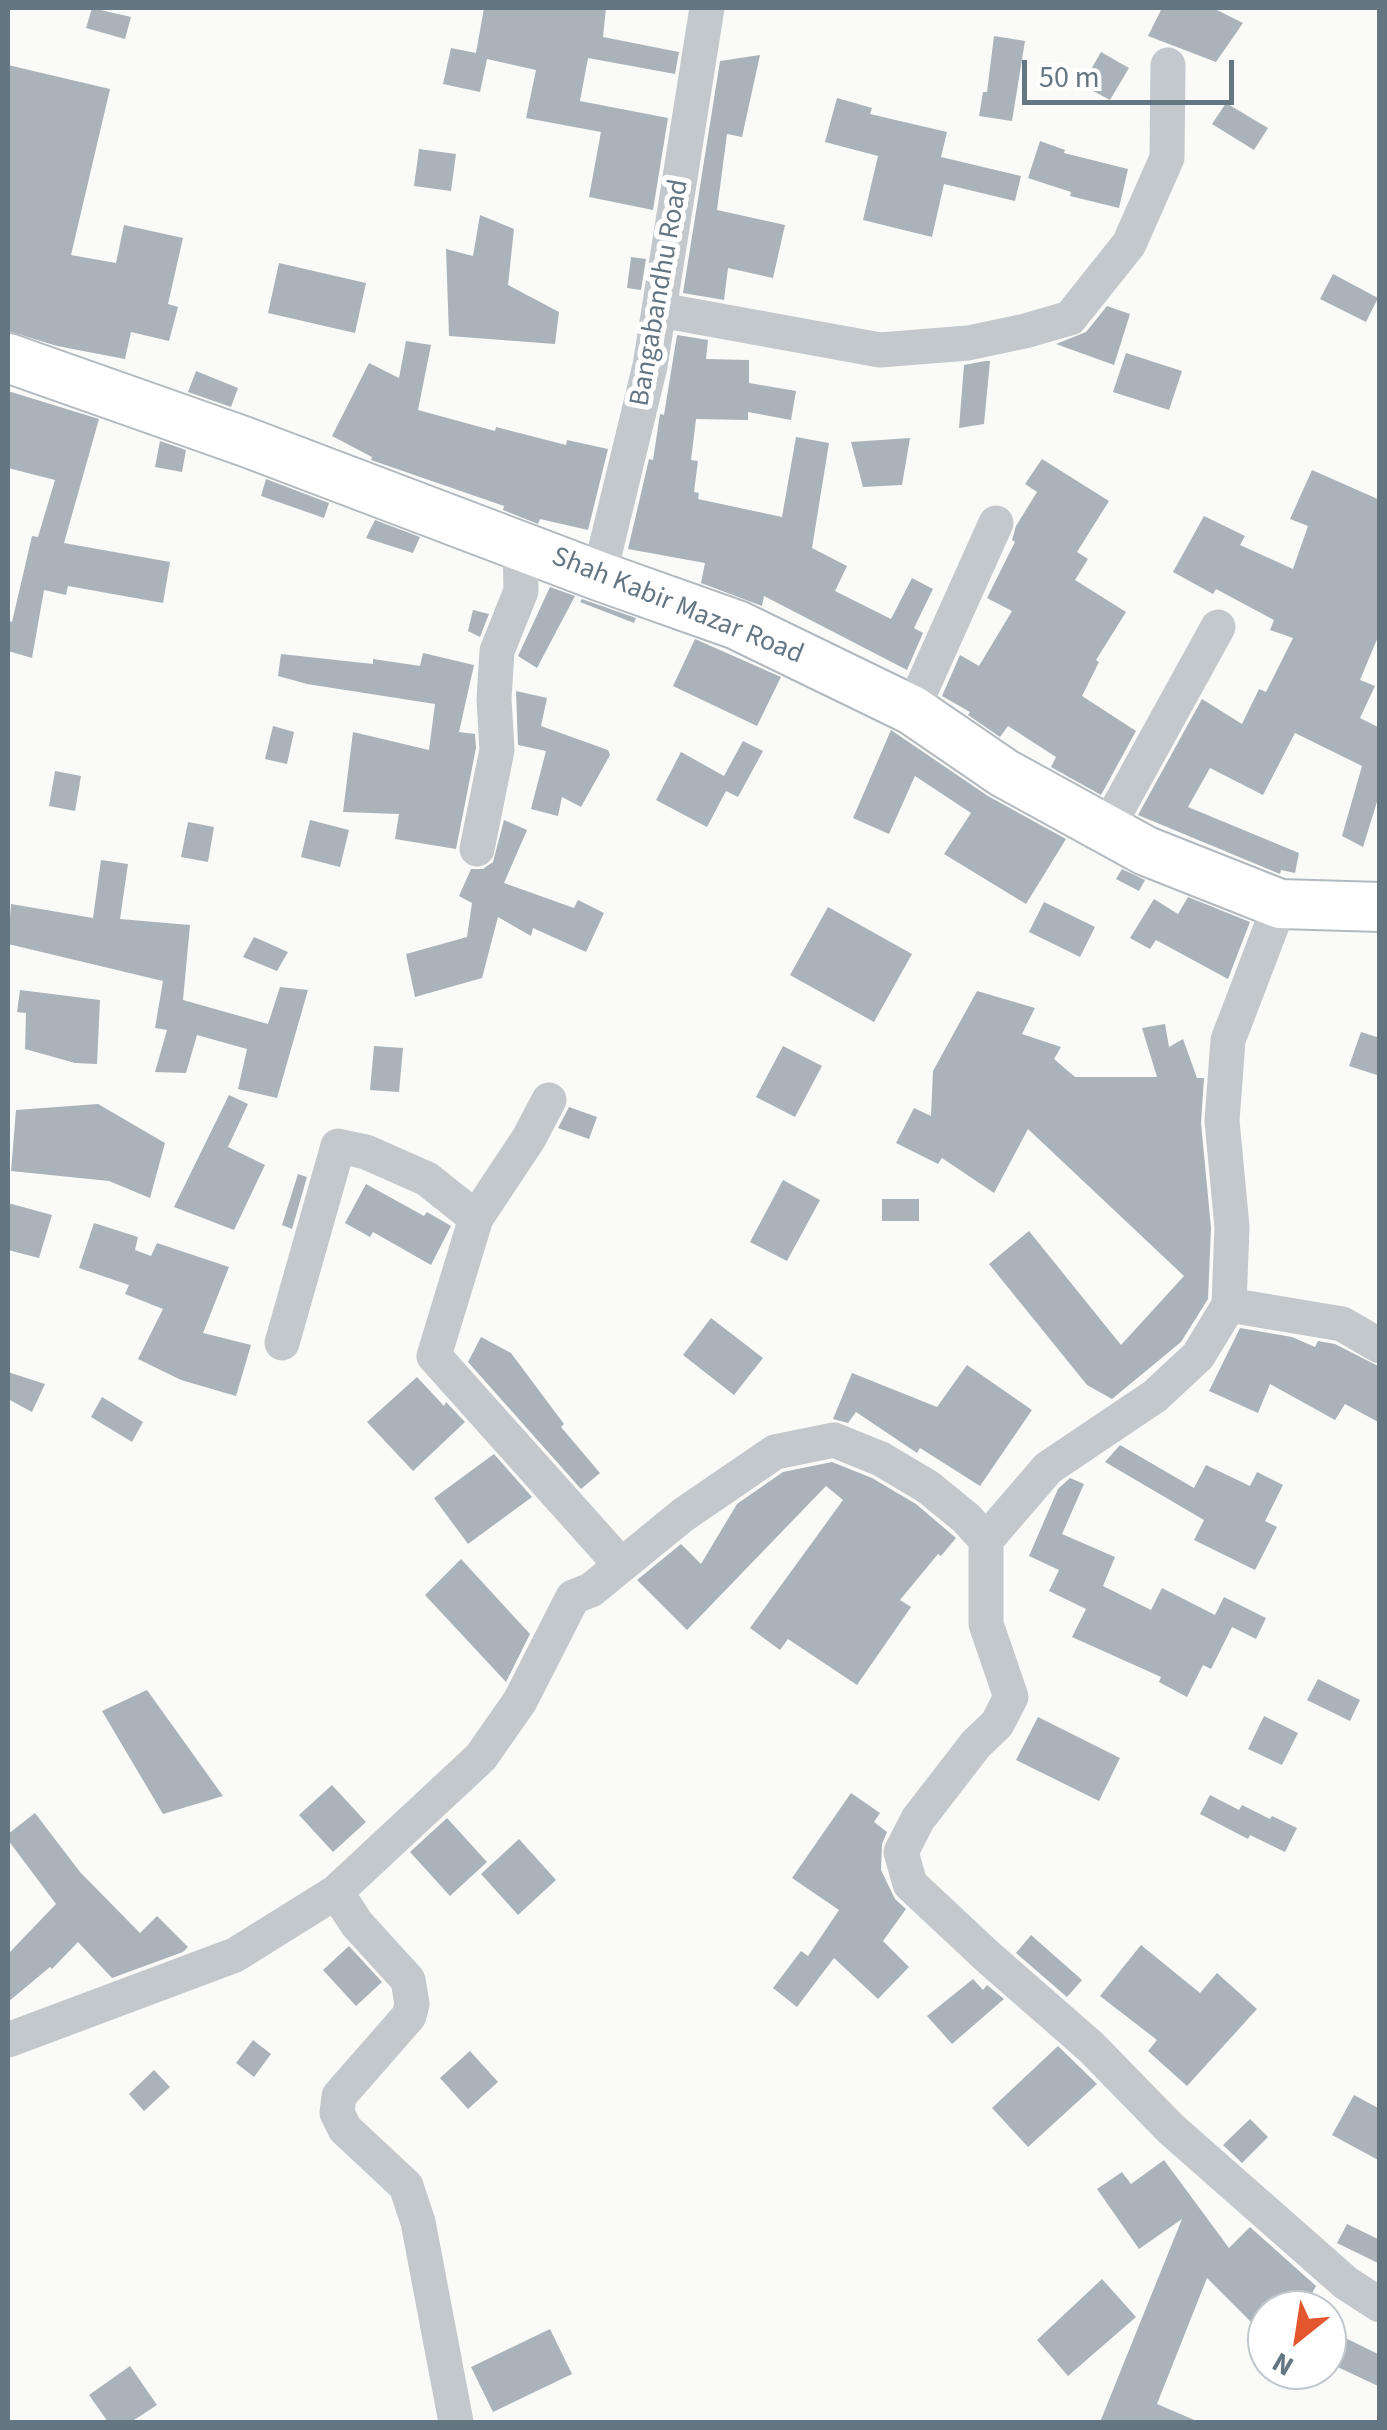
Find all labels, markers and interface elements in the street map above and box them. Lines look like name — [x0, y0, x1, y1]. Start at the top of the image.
scale bar — [1027, 40, 1240, 102]
text: 50 m — [1039, 56, 1100, 99]
street label: Bangabandhu Road — [624, 177, 698, 409]
street label: Shah Kabir Mazar Road — [546, 541, 808, 673]
north arrow — [1247, 2290, 1347, 2390]
text: N — [1265, 2342, 1301, 2386]

